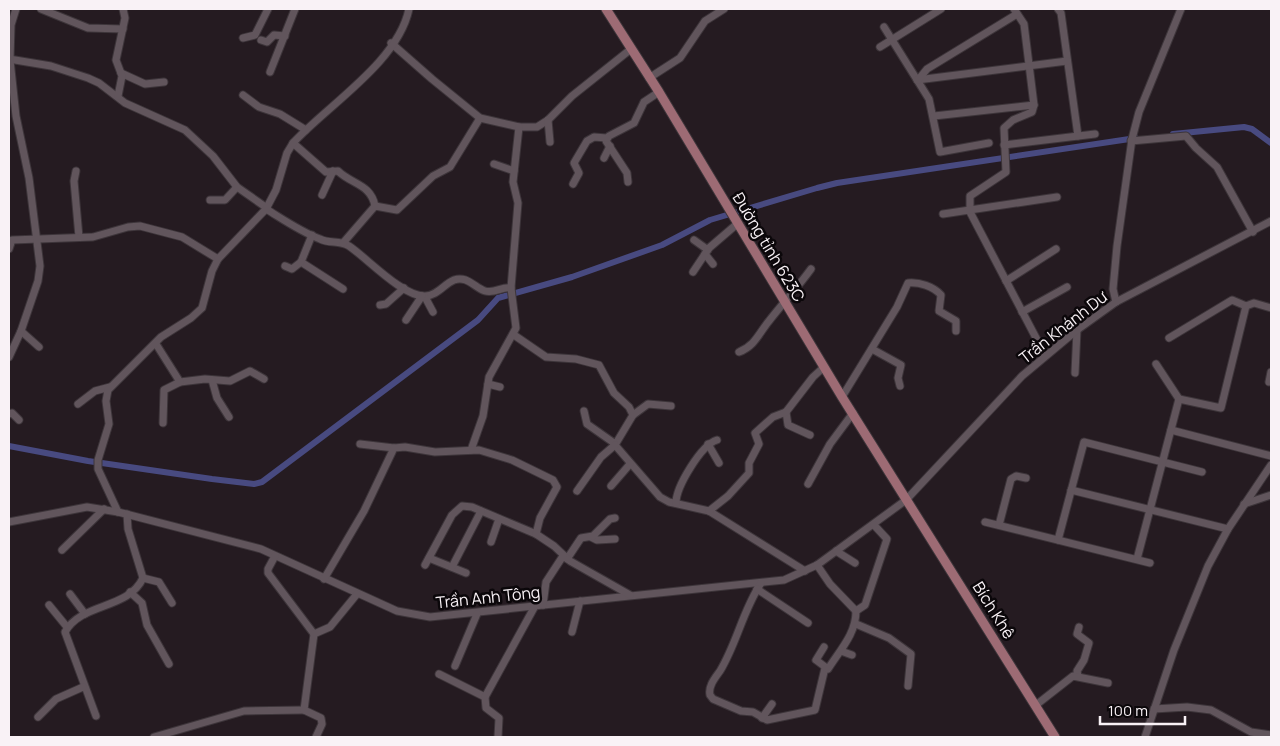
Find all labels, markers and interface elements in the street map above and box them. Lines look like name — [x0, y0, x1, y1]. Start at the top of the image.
street label: Đường tỉnh 623C — [728, 188, 810, 306]
street label: Trần Khánh Dư — [1014, 285, 1112, 368]
street label: Bích Khê — [968, 577, 1020, 643]
street label: Trần Anh Tông — [435, 581, 541, 613]
scale bar — [1100, 694, 1185, 726]
text: 100 m — [1108, 700, 1148, 721]

